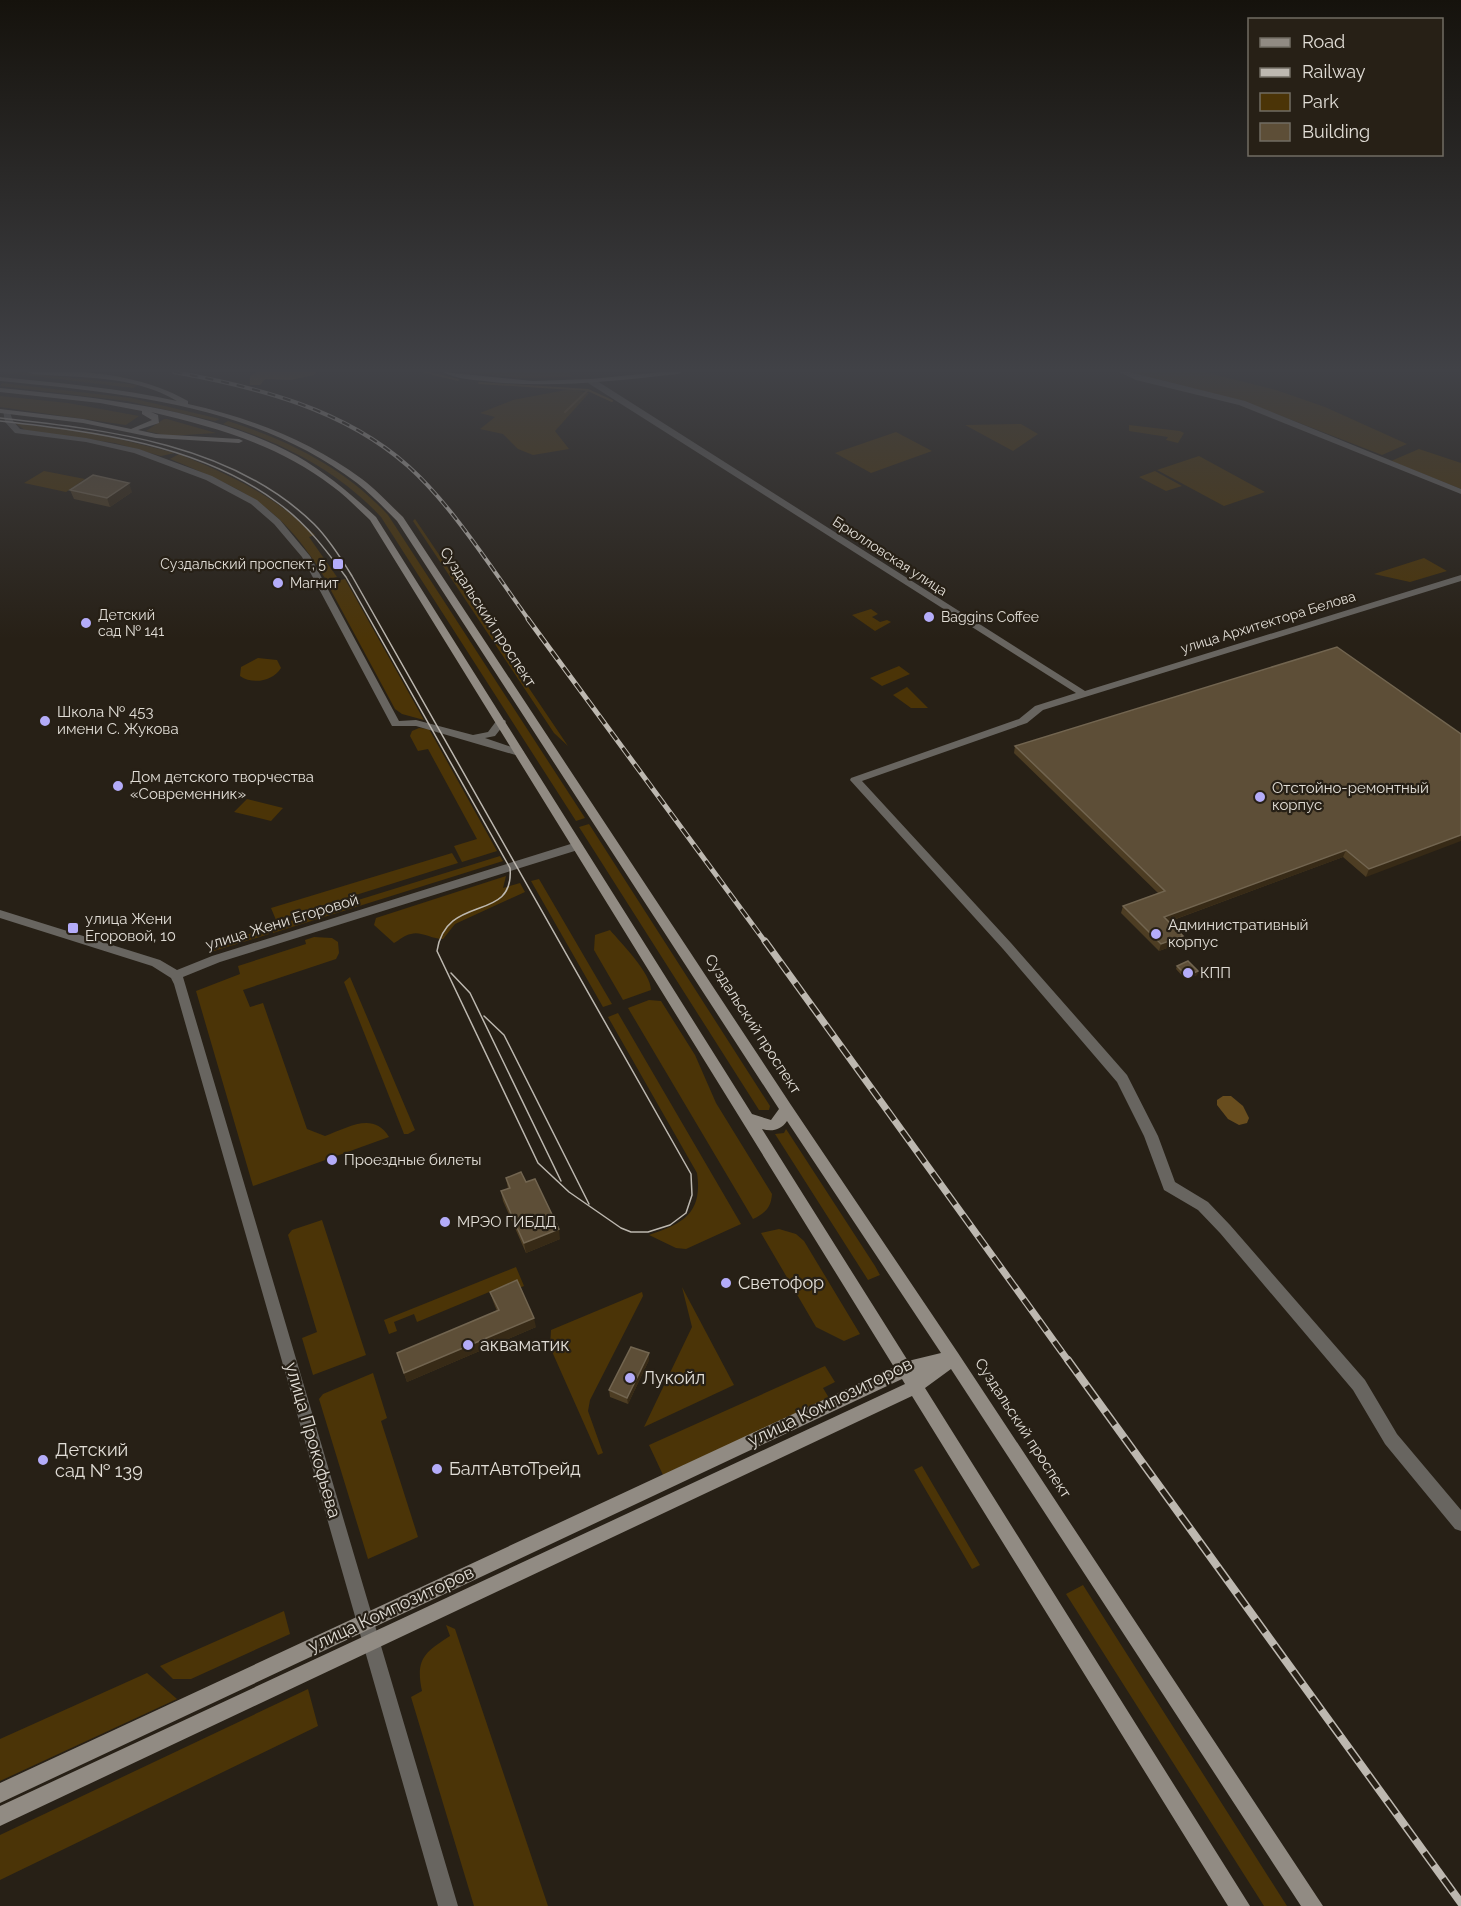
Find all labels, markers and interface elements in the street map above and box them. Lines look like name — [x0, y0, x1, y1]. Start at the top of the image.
legend — [1248, 18, 1443, 156]
text: Road — [1302, 31, 1345, 52]
text: Railway — [1302, 61, 1366, 82]
text: Park — [1302, 91, 1339, 112]
text: Building — [1302, 121, 1370, 142]
street label: Брюлловская улица — [830, 513, 950, 599]
street label: Суздальский проспект — [436, 544, 540, 690]
place label: Суздальский проспект, 5 — [160, 556, 326, 572]
marker: Суздальский проспект, 5 — [331, 557, 345, 571]
place label: Магнит — [290, 575, 339, 591]
marker: Магнит — [271, 576, 285, 590]
street label: улица Архитектора Белова — [1179, 588, 1357, 656]
place label: Детский сад № 141 — [98, 607, 164, 639]
place label: Baggins Coffee — [941, 609, 1039, 625]
marker: Baggins Coffee — [922, 610, 936, 624]
marker: Детский сад № 141 — [79, 616, 93, 630]
place label: Школа № 453 имени С. Жукова — [57, 703, 179, 738]
marker: Школа № 453 имени С. Жукова — [38, 714, 52, 728]
place label: Дом детского творчества «Современник» — [130, 768, 314, 803]
marker: Дом детского творчества «Современник» — [111, 779, 125, 793]
place label: Отстойно-ремонтный корпус — [1272, 779, 1429, 814]
marker: Отстойно-ремонтный корпус — [1253, 790, 1267, 804]
street label: улица Жени Егоровой — [203, 890, 361, 954]
place label: улица Жени Егоровой, 10 — [85, 910, 176, 945]
place label: Административный корпус — [1168, 916, 1309, 951]
marker: улица Жени Егоровой, 10 — [66, 921, 80, 935]
marker: Административный корпус — [1149, 927, 1163, 941]
street label: Суздальский проспект — [701, 951, 805, 1097]
place label: КПП — [1200, 964, 1231, 982]
marker: КПП — [1181, 966, 1195, 980]
place label: Проездные билеты — [344, 1151, 482, 1169]
marker: Проездные билеты — [325, 1153, 339, 1167]
place label: МРЭО ГИБДД — [457, 1213, 557, 1231]
marker: МРЭО ГИБДД — [438, 1215, 452, 1229]
place label: Светофор — [738, 1272, 824, 1293]
marker: Светофор — [719, 1276, 733, 1290]
place label: акваматик — [480, 1334, 570, 1355]
marker: акваматик — [461, 1338, 475, 1352]
street label: улица Композиторов — [744, 1353, 915, 1451]
street label: Суздальский проспект — [971, 1355, 1075, 1501]
street label: улица Прокофьева — [281, 1360, 346, 1520]
place label: Лукойл — [642, 1367, 705, 1388]
marker: Лукойл — [623, 1371, 637, 1385]
place label: Детский сад № 139 — [55, 1439, 143, 1481]
marker: Детский сад № 139 — [36, 1453, 50, 1467]
place label: БалтАвтоТрейд — [449, 1458, 581, 1479]
marker: БалтАвтоТрейд — [430, 1462, 444, 1476]
street label: улица Композиторов — [305, 1561, 477, 1656]

